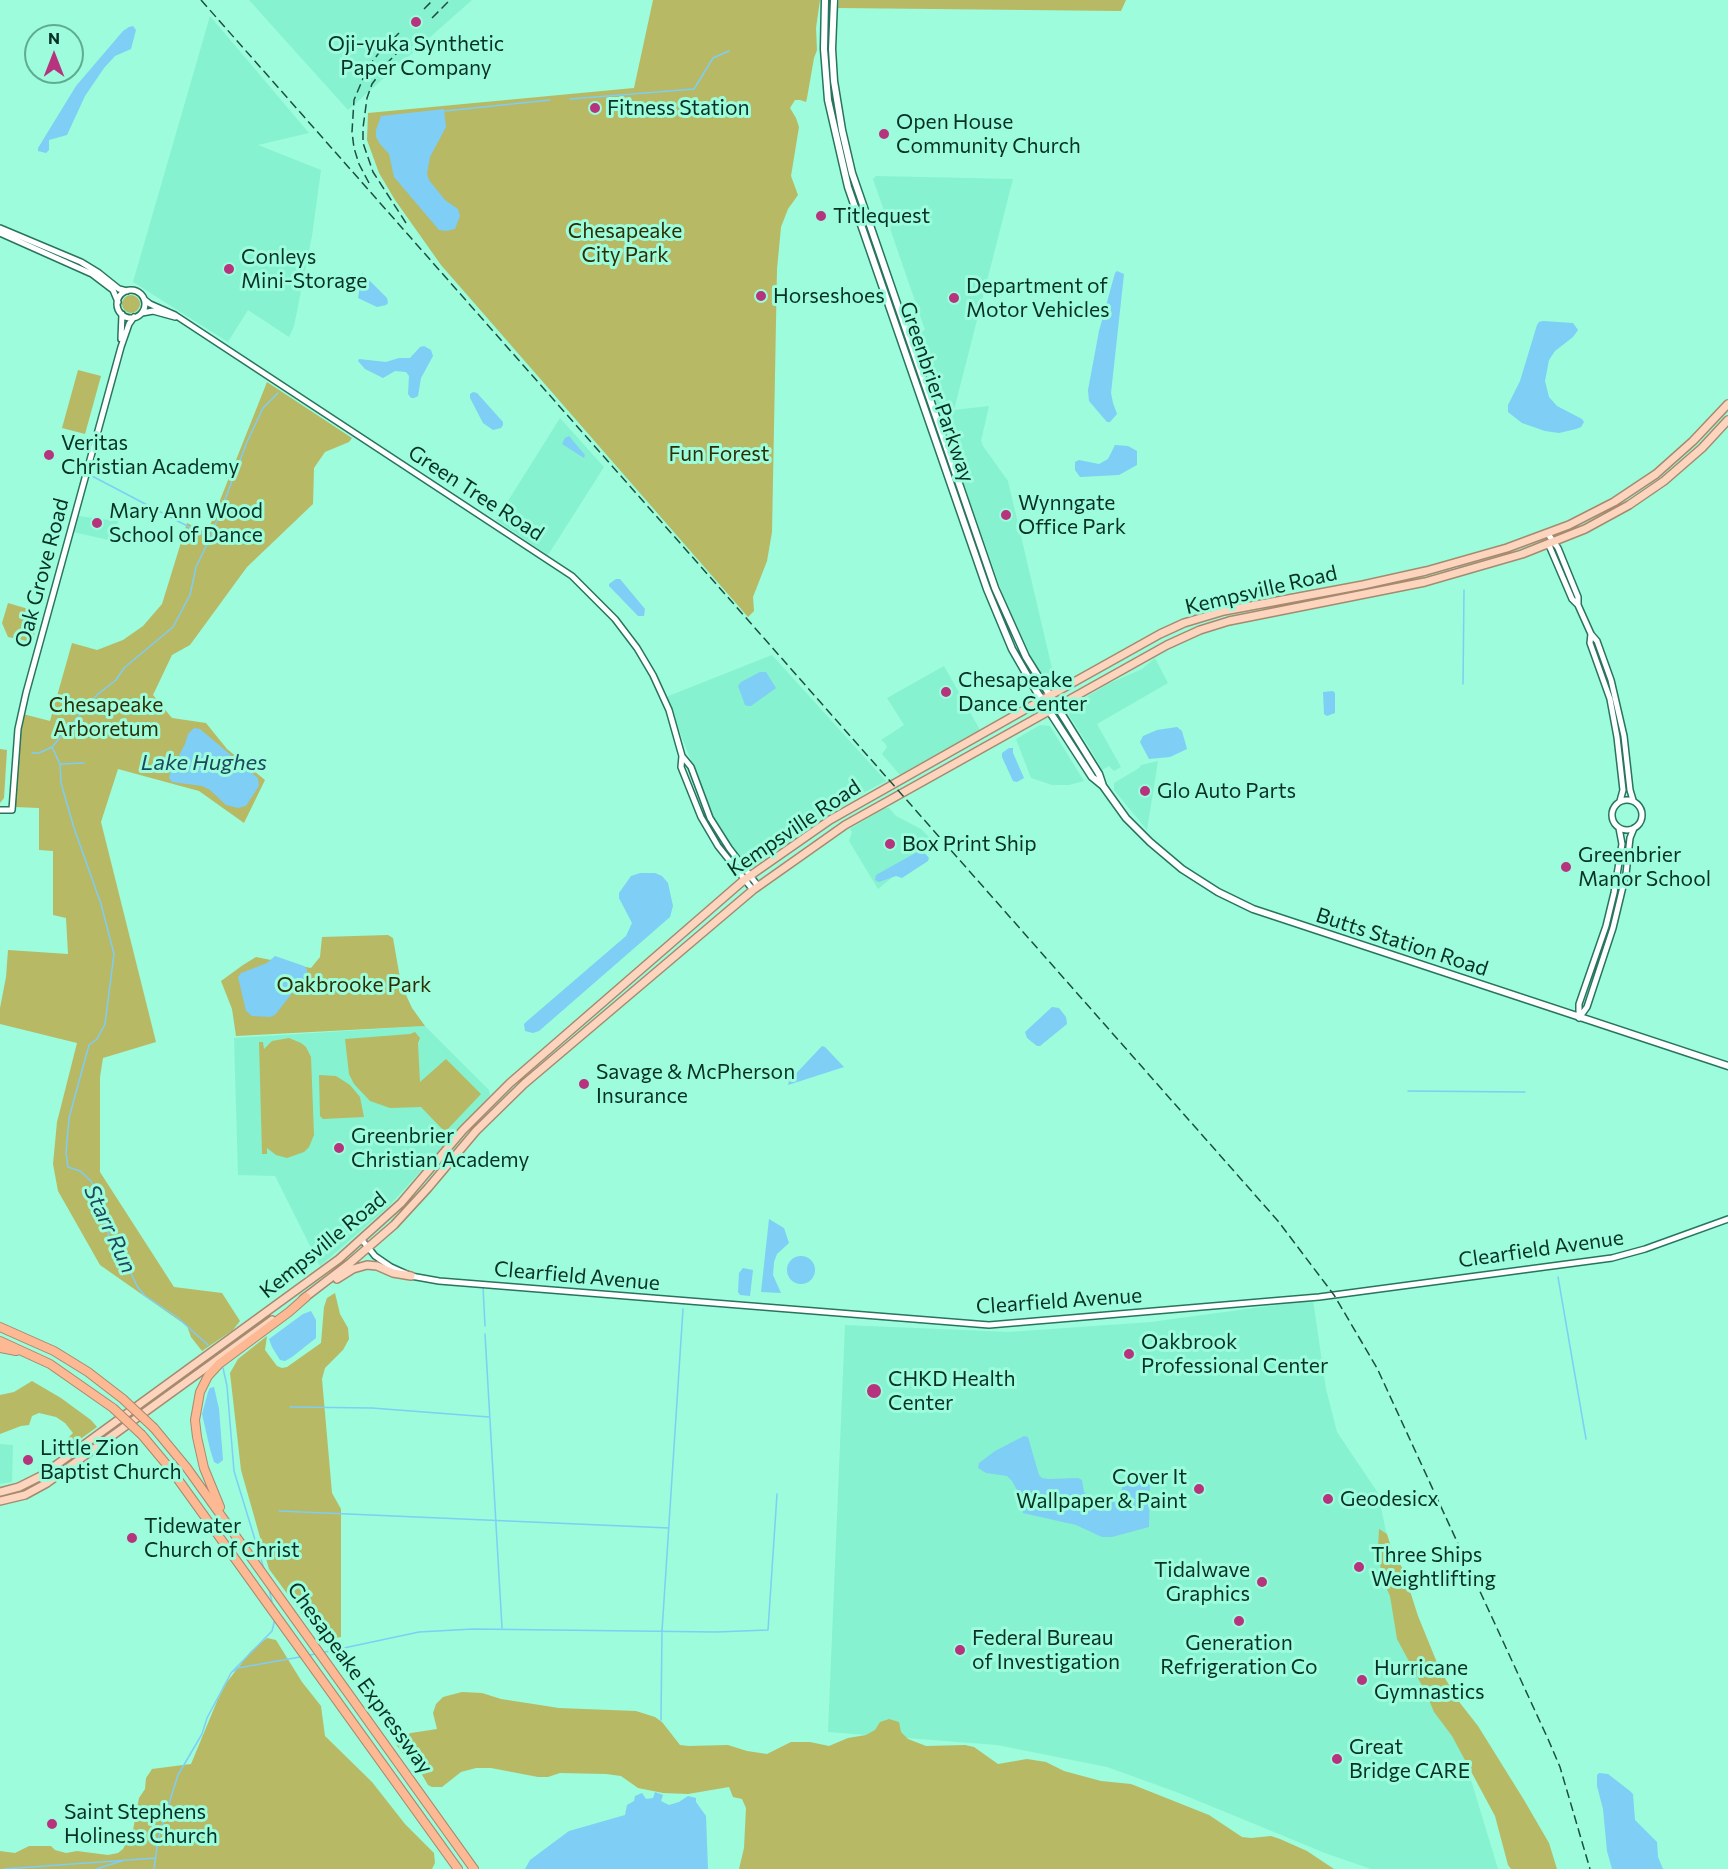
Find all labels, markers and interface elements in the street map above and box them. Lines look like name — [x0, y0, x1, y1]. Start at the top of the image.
marker: Oji-yuka Synthetic Paper Company — [409, 15, 423, 29]
north arrow — [24, 24, 84, 84]
text: N — [48, 28, 60, 47]
place label: Oji-yuka Synthetic Paper Company — [328, 31, 504, 81]
place label: Fitness Station — [607, 95, 750, 121]
marker: Fitness Station — [588, 101, 602, 115]
place label: Open House Community Church — [896, 109, 1081, 159]
marker: Open House Community Church — [877, 127, 891, 141]
place label: Titlequest — [833, 203, 930, 229]
marker: Titlequest — [814, 209, 828, 223]
park label: Chesapeake City Park — [568, 218, 682, 268]
place label: Conleys Mini-Storage — [241, 244, 367, 294]
marker: Conleys Mini-Storage — [222, 262, 236, 276]
place label: Department of Motor Vehicles — [966, 273, 1110, 323]
place label: Horseshoes — [773, 283, 885, 309]
marker: Horseshoes — [754, 289, 768, 303]
marker: Department of Motor Vehicles — [947, 291, 961, 305]
street label: Greenbrier Parkway — [894, 298, 980, 486]
place label: Veritas Christian Academy — [61, 430, 239, 480]
street label: Green Tree Road — [403, 440, 549, 546]
park label: Fun Forest — [669, 441, 769, 467]
marker: Veritas Christian Academy — [42, 448, 56, 462]
place label: Wynngate Office Park — [1018, 490, 1126, 540]
street label: Oak Grove Road — [10, 496, 74, 650]
place label: Mary Ann Wood School of Dance — [109, 498, 263, 548]
marker: Wynngate Office Park — [999, 508, 1013, 522]
marker: Mary Ann Wood School of Dance — [90, 516, 104, 530]
street label: Kempsville Road — [1183, 560, 1339, 620]
place label: Chesapeake Dance Center — [958, 667, 1087, 717]
marker: Chesapeake Dance Center — [939, 685, 953, 699]
park label: Chesapeake Arboretum — [49, 692, 163, 742]
water label: Lake Hughes — [141, 750, 267, 776]
street label: Kempsville Road — [723, 774, 865, 882]
place label: Glo Auto Parts — [1157, 778, 1296, 804]
marker: Glo Auto Parts — [1138, 784, 1152, 798]
place label: Box Print Ship — [902, 831, 1037, 857]
marker: Box Print Ship — [883, 837, 897, 851]
place label: Greenbrier Manor School — [1578, 842, 1711, 892]
marker: Greenbrier Manor School — [1559, 860, 1573, 874]
street label: Butts Station Road — [1313, 902, 1491, 982]
park label: Oakbrooke Park — [276, 972, 432, 998]
place label: Savage & McPherson Insurance — [596, 1059, 795, 1109]
marker: Savage & McPherson Insurance — [577, 1077, 591, 1091]
place label: Greenbrier Christian Academy — [351, 1123, 529, 1173]
marker: Greenbrier Christian Academy — [332, 1141, 346, 1155]
water label: Starr Run — [78, 1181, 142, 1277]
street label: Kempsville Road — [255, 1186, 391, 1304]
street label: Clearfield Avenue — [1457, 1225, 1625, 1273]
street label: Clearfield Avenue — [493, 1256, 661, 1296]
street label: Clearfield Avenue — [975, 1283, 1143, 1319]
place label: Oakbrook Professional Center — [1141, 1329, 1328, 1379]
marker: Oakbrook Professional Center — [1122, 1347, 1136, 1361]
place label: CHKD Health Center — [888, 1366, 1015, 1416]
marker: CHKD Health Center — [865, 1382, 883, 1400]
place label: Little Zion Baptist Church — [40, 1435, 182, 1485]
marker: Little Zion Baptist Church — [21, 1453, 35, 1467]
place label: Cover It Wallpaper & Paint — [1016, 1464, 1187, 1514]
marker: Cover It Wallpaper & Paint — [1192, 1482, 1206, 1496]
place label: Geodesicx — [1340, 1486, 1439, 1512]
marker: Geodesicx — [1321, 1492, 1335, 1506]
place label: Tidewater Church of Christ — [144, 1513, 300, 1563]
marker: Tidewater Church of Christ — [125, 1531, 139, 1545]
place label: Three Ships Weightlifting — [1371, 1542, 1496, 1592]
place label: Tidalwave Graphics — [1154, 1557, 1250, 1607]
marker: Three Ships Weightlifting — [1352, 1560, 1366, 1574]
marker: Tidalwave Graphics — [1255, 1575, 1269, 1589]
street label: Chesapeake Expressway — [282, 1577, 438, 1779]
marker: Generation Refrigeration Co — [1232, 1614, 1246, 1628]
place label: Federal Bureau of Investigation — [972, 1625, 1120, 1675]
place label: Generation Refrigeration Co — [1160, 1630, 1318, 1680]
marker: Federal Bureau of Investigation — [953, 1643, 967, 1657]
place label: Hurricane Gymnastics — [1374, 1655, 1485, 1705]
marker: Hurricane Gymnastics — [1355, 1673, 1369, 1687]
place label: Great Bridge CARE — [1349, 1734, 1470, 1784]
marker: Great Bridge CARE — [1330, 1752, 1344, 1766]
place label: Saint Stephens Holiness Church — [64, 1799, 218, 1849]
marker: Saint Stephens Holiness Church — [45, 1817, 59, 1831]

